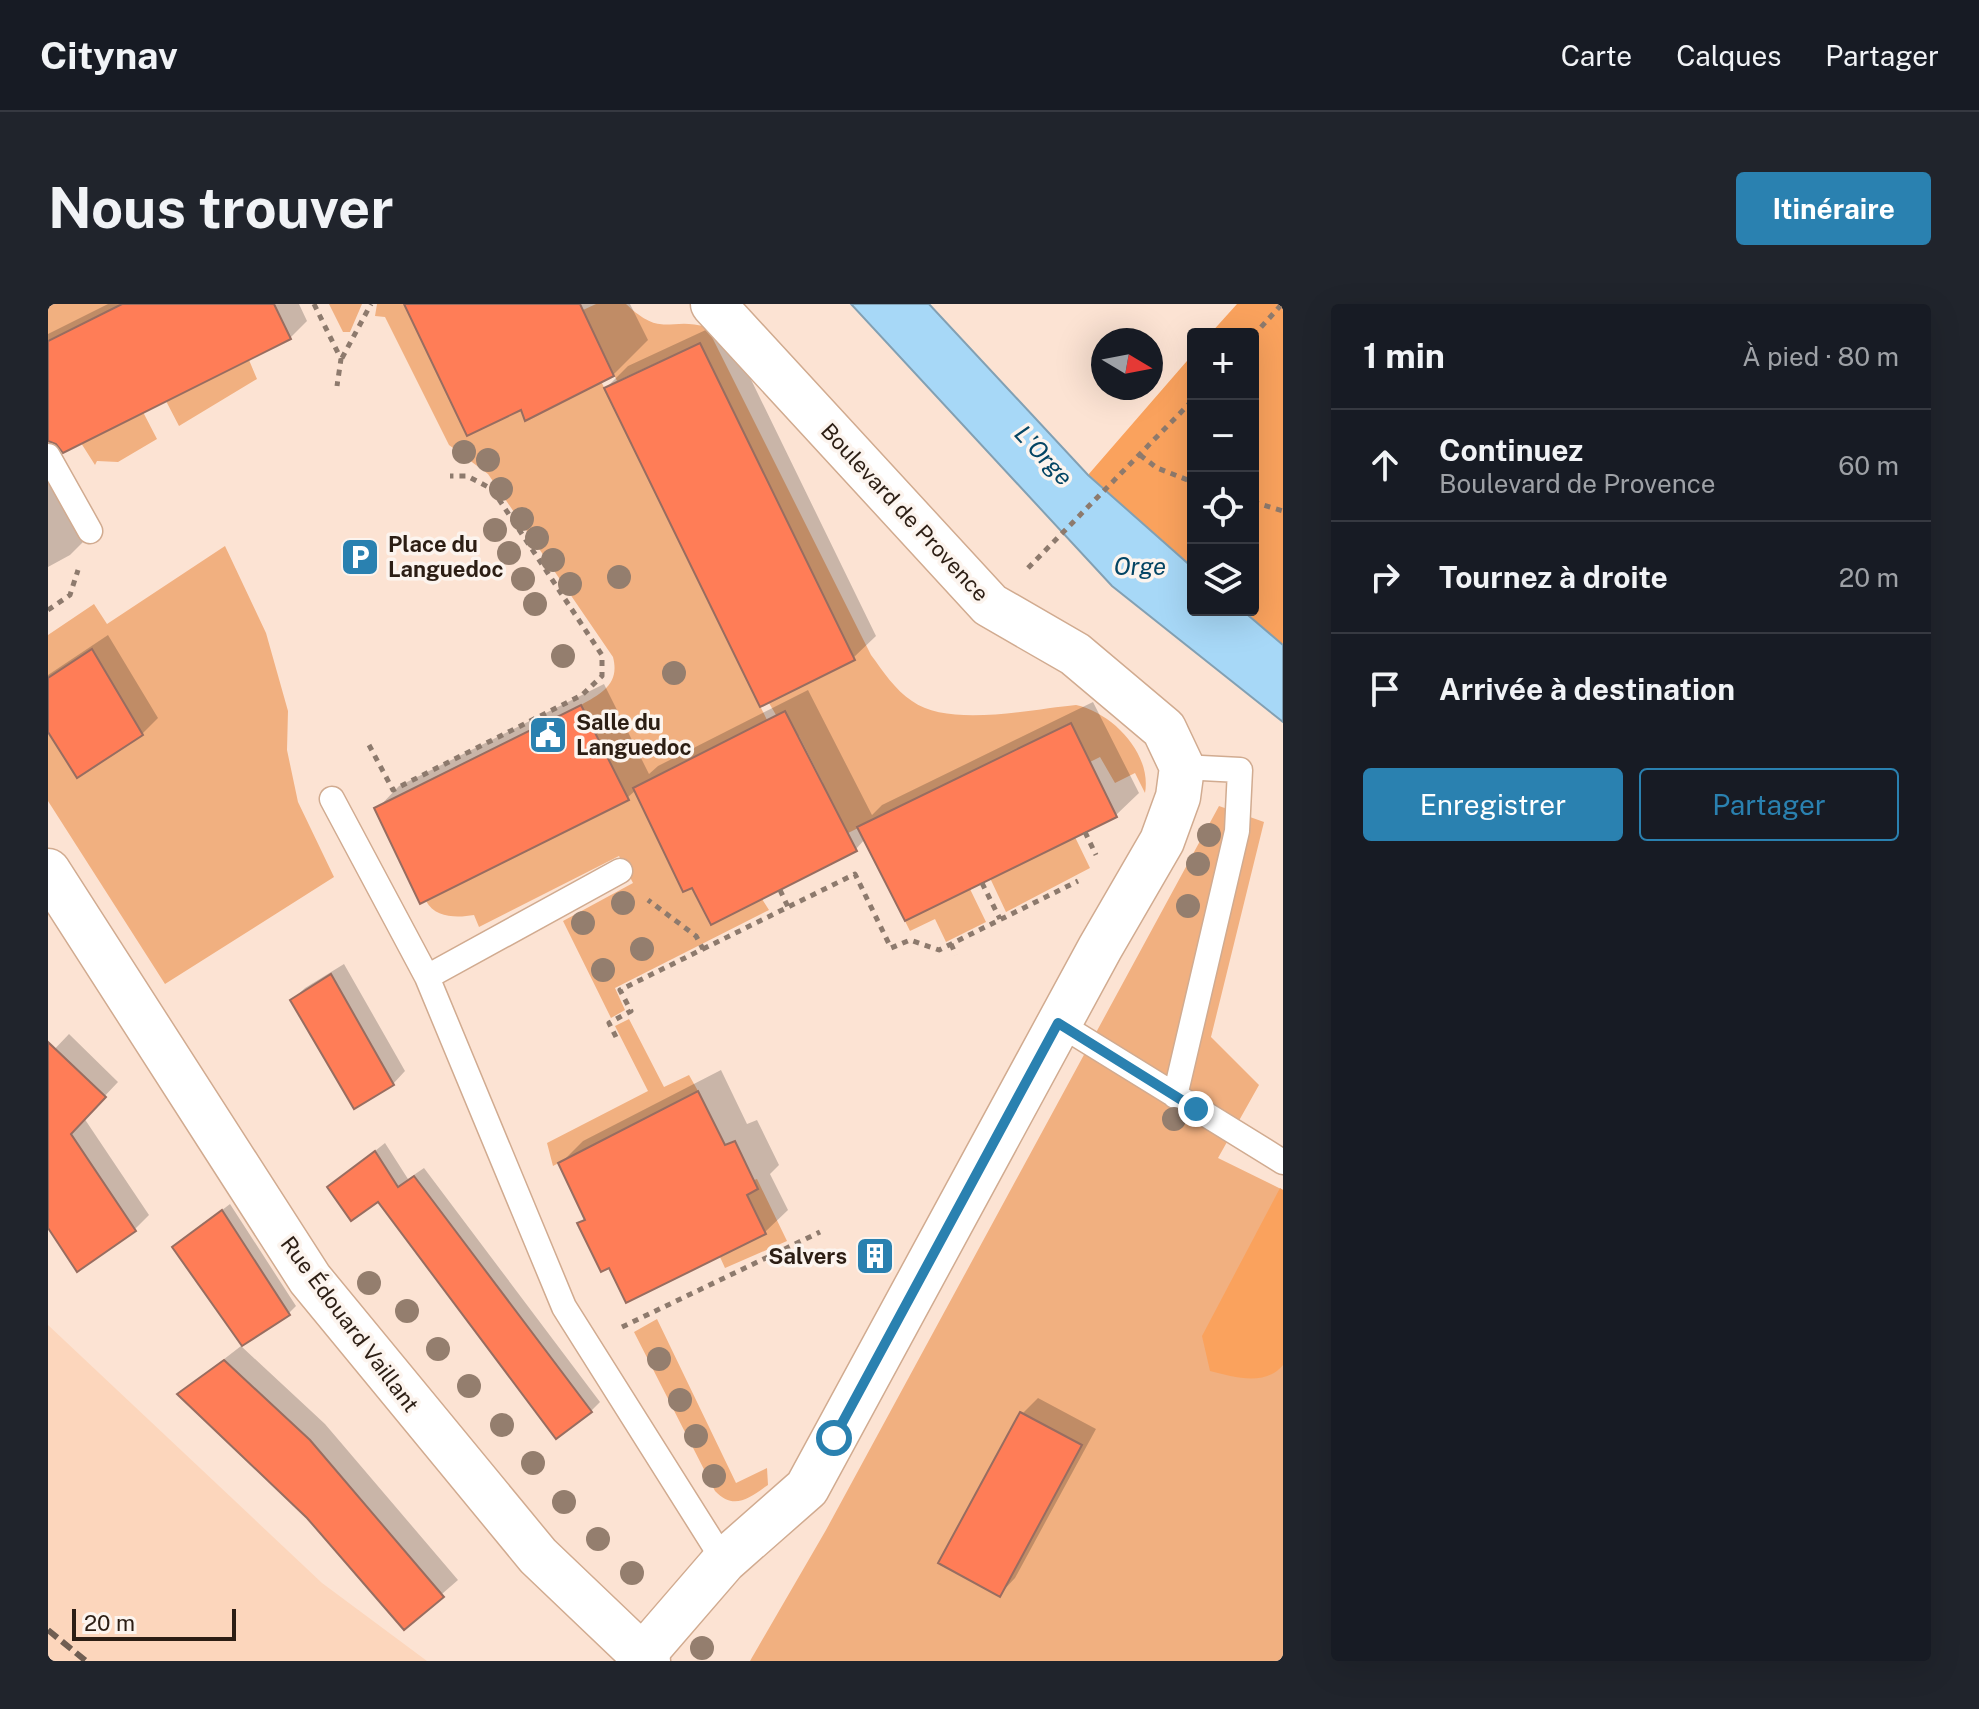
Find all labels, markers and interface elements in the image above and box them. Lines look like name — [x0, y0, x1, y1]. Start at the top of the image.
text: Citynav — [40, 33, 178, 78]
text: Carte — [1561, 39, 1632, 72]
text: Calques — [1676, 39, 1781, 72]
text: Partager — [1825, 39, 1939, 72]
button: Itinéraire — [1736, 172, 1931, 245]
text: Nous trouver — [48, 175, 393, 241]
north arrow — [1091, 328, 1163, 400]
map controls — [1187, 328, 1259, 616]
button: + — [1187, 328, 1259, 400]
text: 1 min — [1363, 336, 1445, 376]
text: À pied · 80 m — [1742, 341, 1899, 372]
button: − — [1187, 400, 1259, 472]
street label: Boulevard de Provence — [816, 418, 994, 606]
water label: L'Orge — [1009, 419, 1079, 491]
text: Continuez — [1439, 432, 1583, 468]
icon: ahead — [1363, 443, 1407, 487]
text: 60 m — [1838, 450, 1899, 481]
text: Boulevard de Provence — [1439, 468, 1715, 499]
button: locate — [1187, 472, 1259, 544]
place label: Place du Languedoc — [388, 531, 504, 582]
parking icon: Place du Languedoc — [339, 536, 381, 578]
button: layers — [1187, 544, 1259, 616]
water label: Orge — [1114, 552, 1166, 580]
icon: right — [1363, 555, 1407, 599]
text: Tournez à droite — [1439, 559, 1668, 595]
text: 20 m — [1839, 562, 1899, 593]
icon: arrive — [1363, 667, 1407, 711]
text: Arrivée à destination — [1439, 671, 1735, 707]
place label: Salle du Languedoc — [576, 709, 692, 760]
public building icon: Salle du Languedoc — [527, 714, 569, 756]
button: Enregistrer — [1363, 768, 1623, 841]
button: Partager — [1639, 768, 1899, 841]
route end — [1178, 1091, 1214, 1127]
street label: Rue Édouard Vaillant — [276, 1231, 424, 1417]
building icon: Salvers — [854, 1235, 896, 1277]
place label: Salvers — [768, 1243, 847, 1269]
route start — [816, 1420, 852, 1456]
scale bar — [72, 1605, 236, 1641]
text: 20 m — [84, 1610, 135, 1636]

